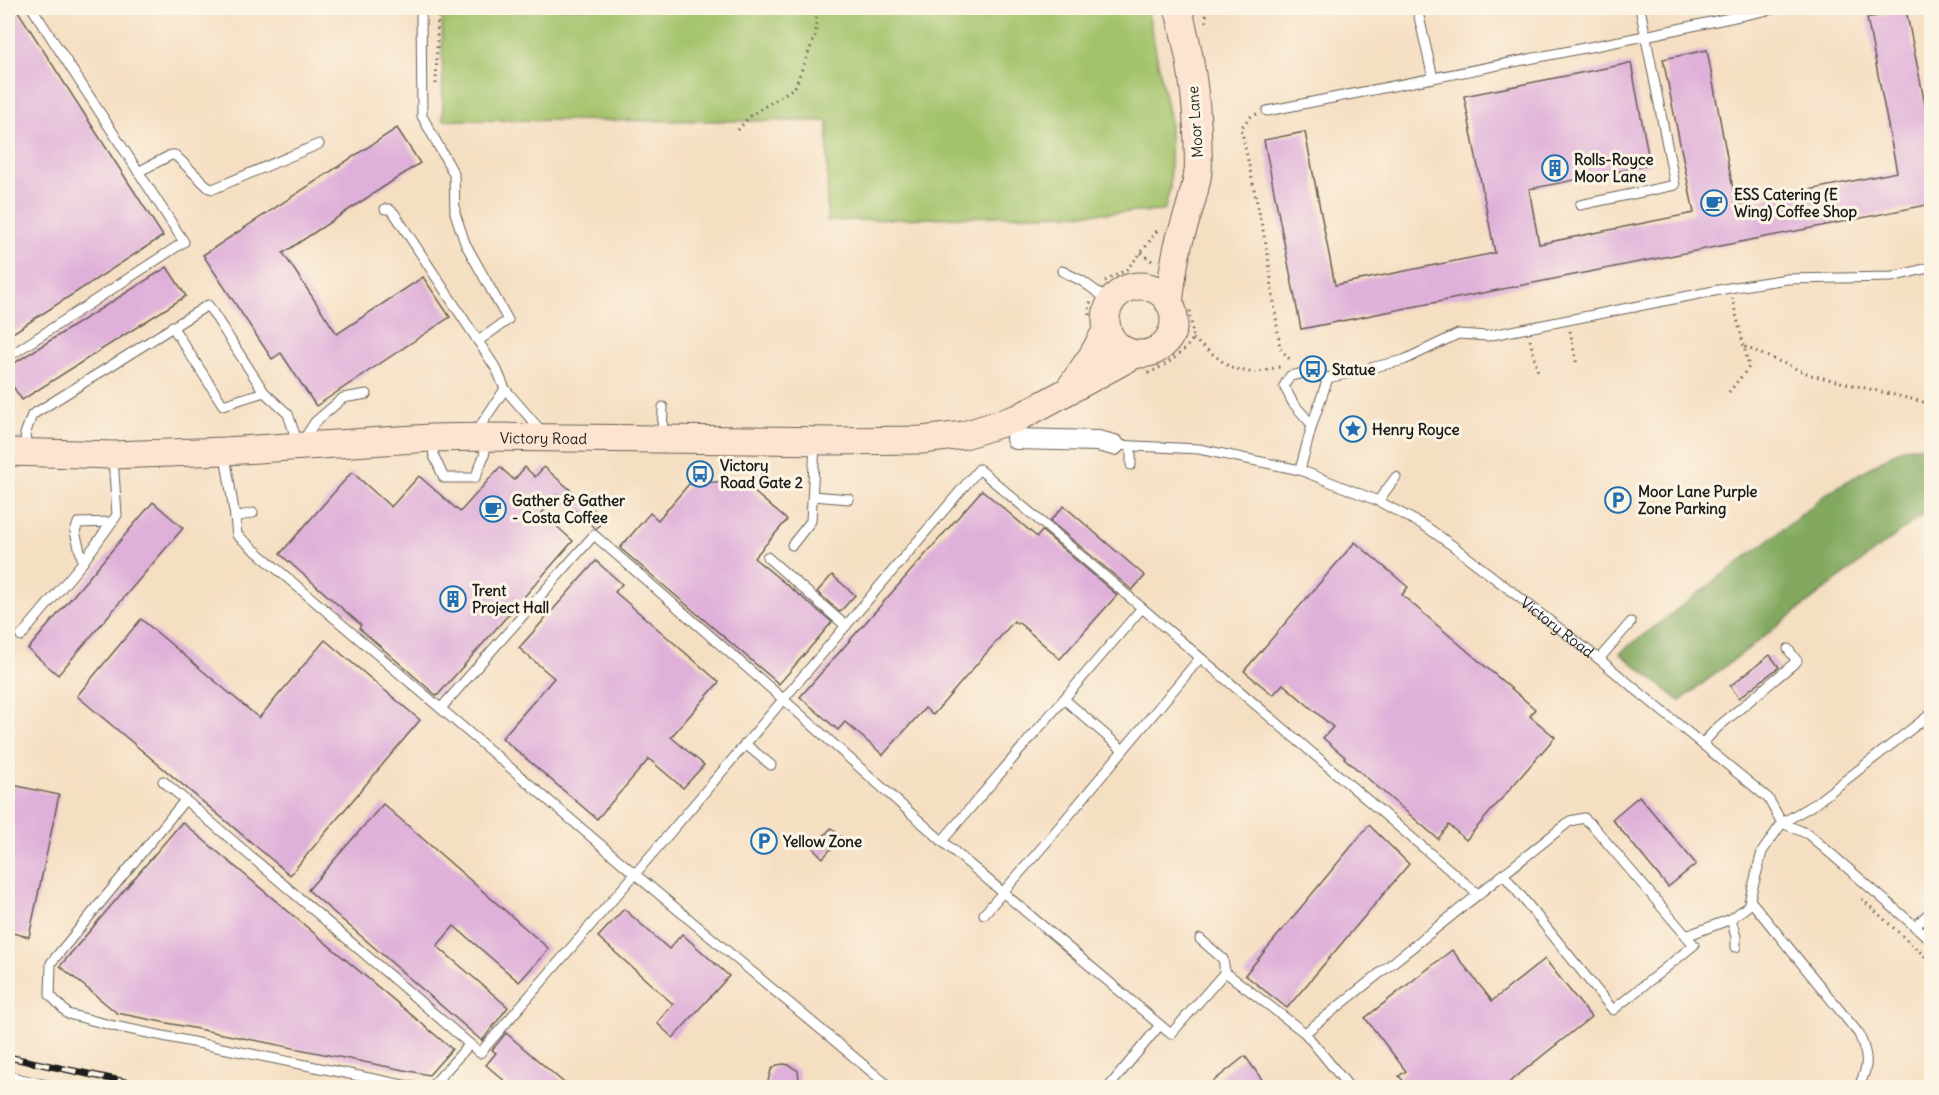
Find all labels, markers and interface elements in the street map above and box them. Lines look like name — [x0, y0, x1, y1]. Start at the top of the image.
street label: Moor Lane — [1183, 85, 1207, 159]
place label: Rolls-Royce Moor Lane — [1574, 150, 1654, 186]
building icon: Rolls-Royce Moor Lane — [1540, 153, 1570, 183]
place label: ESS Catering (E Wing) Coffee Shop — [1734, 185, 1857, 222]
cafe icon: ESS Catering (E Wing) Coffee Shop — [1699, 188, 1729, 218]
bus stop icon: Statue — [1298, 354, 1328, 384]
place label: Statue — [1332, 360, 1376, 379]
place icon: Henry Royce — [1338, 414, 1368, 444]
place label: Henry Royce — [1372, 420, 1459, 440]
street label: Victory Road — [500, 428, 587, 448]
place label: Victory Road Gate 2 — [720, 456, 803, 492]
bus stop icon: Victory Road Gate 2 — [685, 459, 715, 489]
place label: Moor Lane Purple Zone Parking — [1638, 482, 1757, 519]
parking icon: Moor Lane Purple Zone Parking — [1603, 485, 1633, 515]
place label: Gather & Gather - Costa Coffee — [512, 491, 626, 527]
cafe icon: Gather & Gather - Costa Coffee — [478, 494, 508, 524]
place label: Trent Project Hall — [472, 581, 549, 617]
building icon: Trent Project Hall — [438, 584, 468, 614]
street label: Victory Road — [1517, 593, 1598, 661]
parking icon: Yellow Zone — [749, 826, 779, 856]
place label: Yellow Zone — [782, 832, 862, 851]

